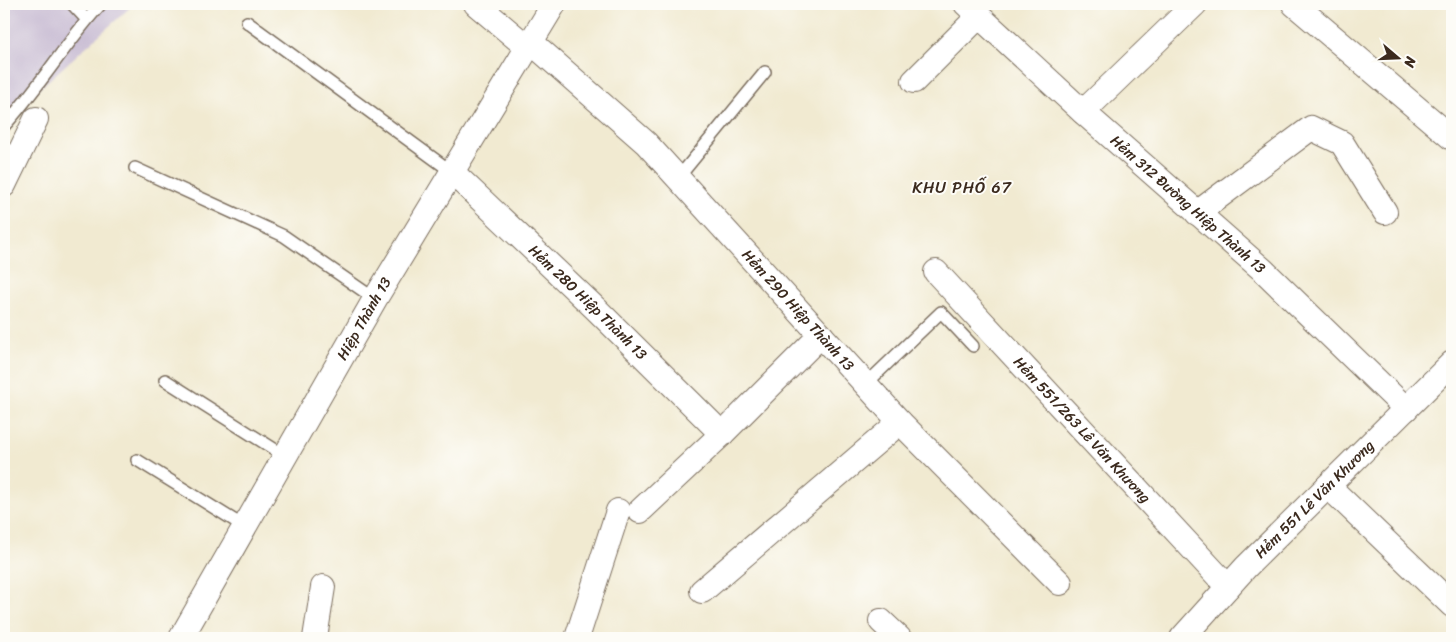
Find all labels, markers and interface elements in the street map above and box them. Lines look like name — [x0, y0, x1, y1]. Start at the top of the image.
north arrow — [1374, 32, 1424, 82]
text: N — [1396, 52, 1424, 71]
street label: Hẻm 312 Đường Hiệp Thành 13 — [1104, 128, 1272, 280]
district label: KHU PHỐ 67 — [912, 173, 1012, 202]
street label: Hẻm 280 Hiệp Thành 13 — [522, 238, 653, 366]
street label: Hẻm 290 Hiệp Thành 13 — [735, 243, 861, 377]
street label: Hiệp Thành 13 — [329, 272, 398, 365]
street label: Hẻm 551/263 Lê Văn Khương — [1007, 350, 1158, 510]
street label: Hẻm 551 Lê Văn Khương — [1248, 433, 1381, 565]

